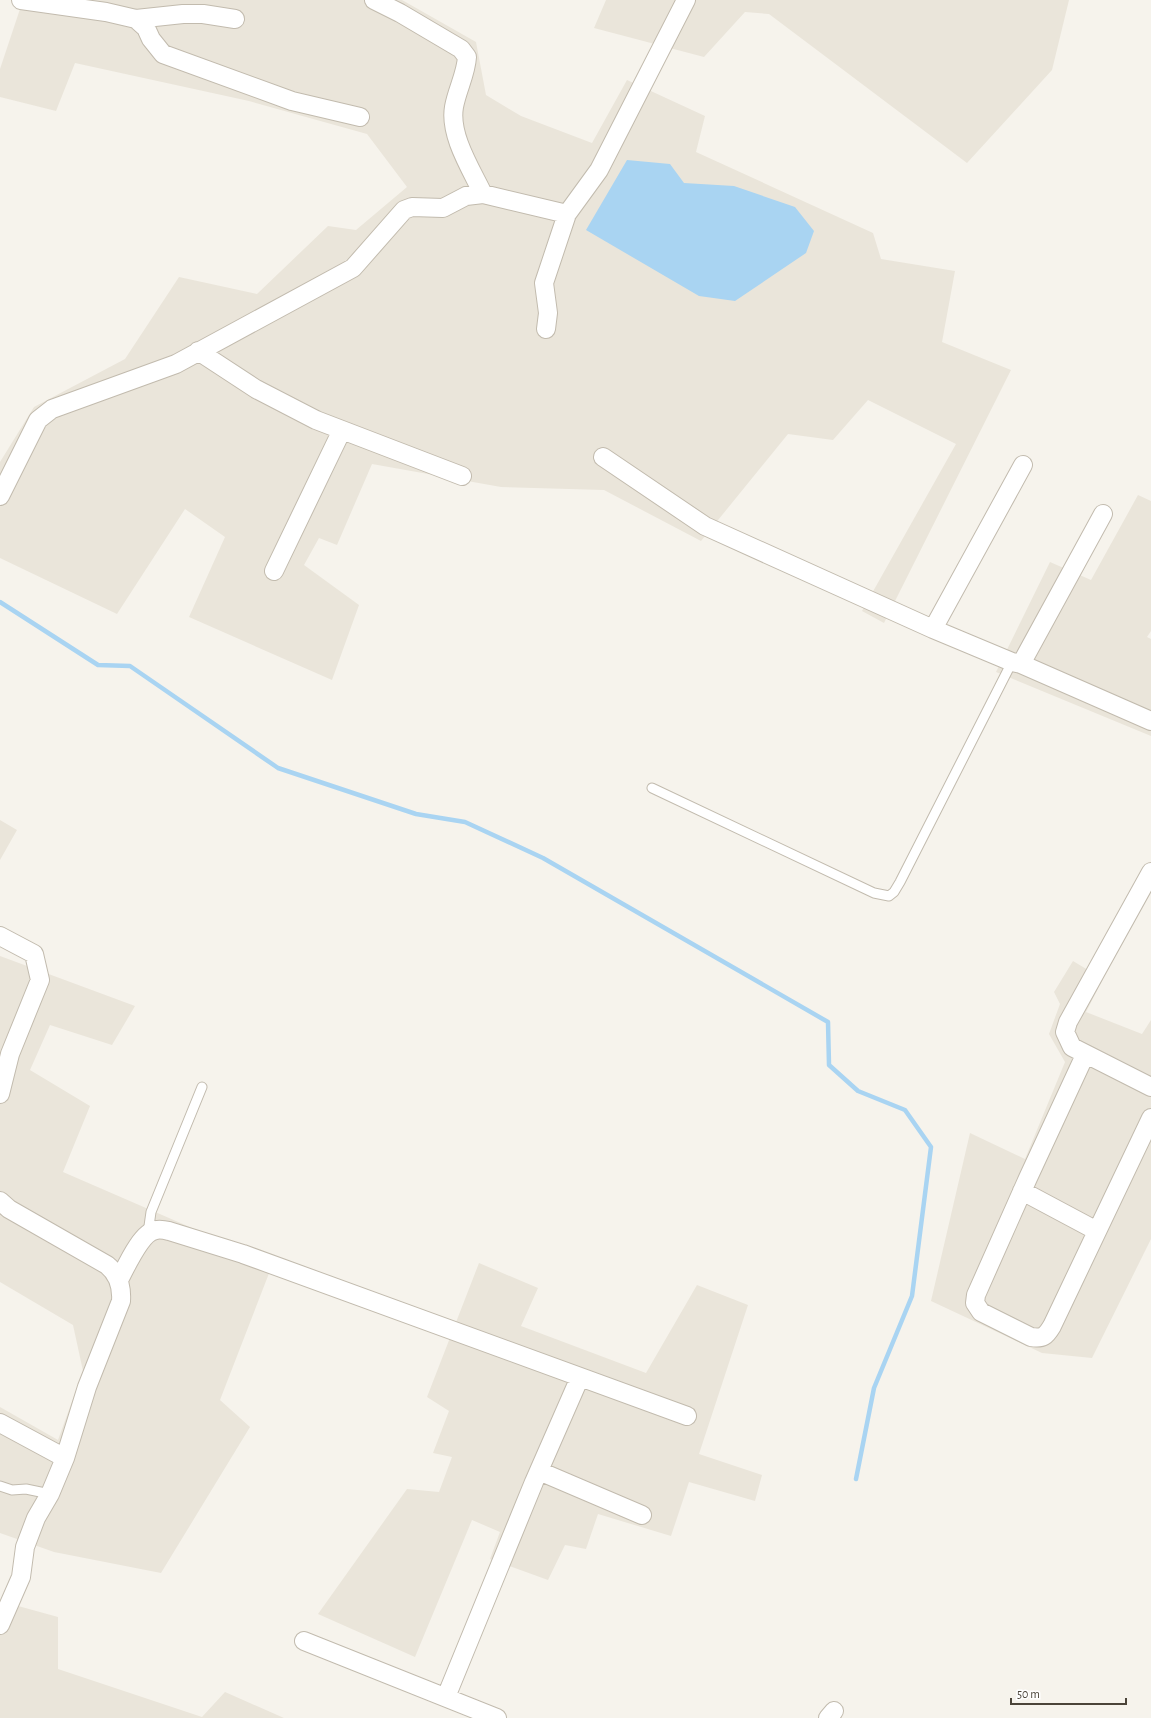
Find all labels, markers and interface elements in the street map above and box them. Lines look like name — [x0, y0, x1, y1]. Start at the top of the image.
scale bar — [1011, 1680, 1126, 1706]
text: 50 m — [1017, 1688, 1040, 1700]

